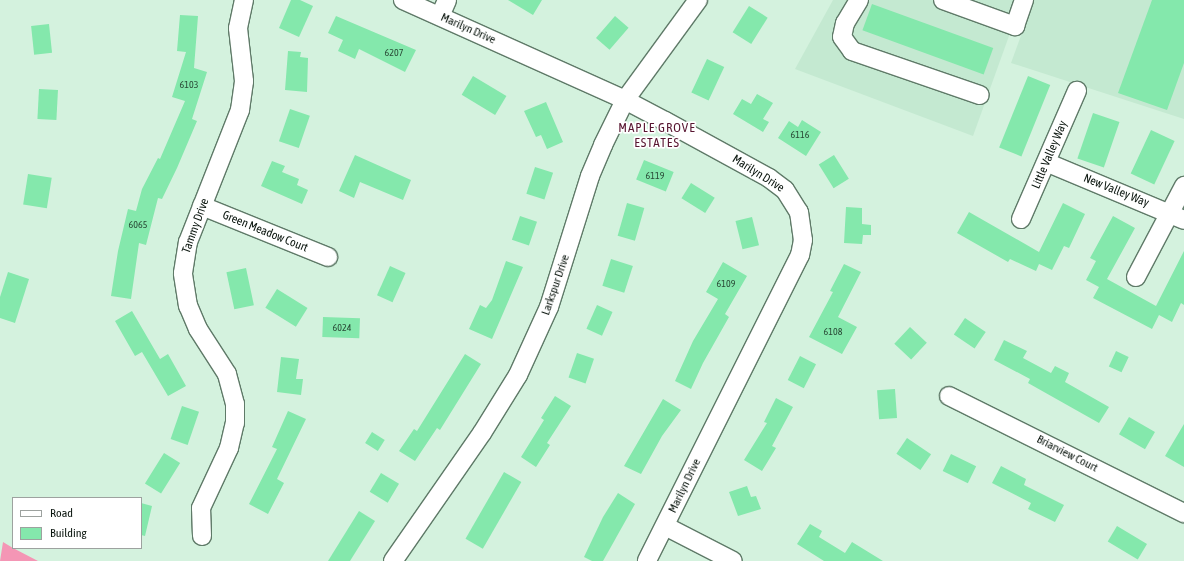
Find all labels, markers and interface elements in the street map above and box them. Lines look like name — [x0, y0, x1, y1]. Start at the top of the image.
street label: Marilyn Drive — [438, 10, 498, 48]
house number: 6207 — [385, 47, 403, 59]
house number: 6103 — [180, 79, 198, 91]
street label: Little Valley Way — [1029, 119, 1071, 191]
district label: MAPLE GROVE ESTATES — [618, 121, 696, 152]
house number: 6116 — [791, 129, 809, 141]
street label: Marilyn Drive — [729, 152, 787, 196]
house number: 6119 — [646, 170, 664, 182]
street label: New Valley Way — [1081, 171, 1151, 211]
street label: Tammy Drive — [179, 197, 213, 255]
street label: Green Meadow Court — [220, 208, 310, 256]
house number: 6065 — [129, 219, 147, 231]
street label: Larkspur Drive — [539, 253, 573, 317]
house number: 6109 — [717, 278, 735, 290]
house number: 6024 — [333, 322, 351, 334]
house number: 6108 — [824, 326, 842, 338]
street label: Briarview Court — [1034, 432, 1100, 476]
street label: Marilyn Drive — [666, 456, 704, 516]
legend — [12, 497, 142, 549]
text: Road — [50, 506, 73, 520]
text: Building — [50, 526, 87, 540]

